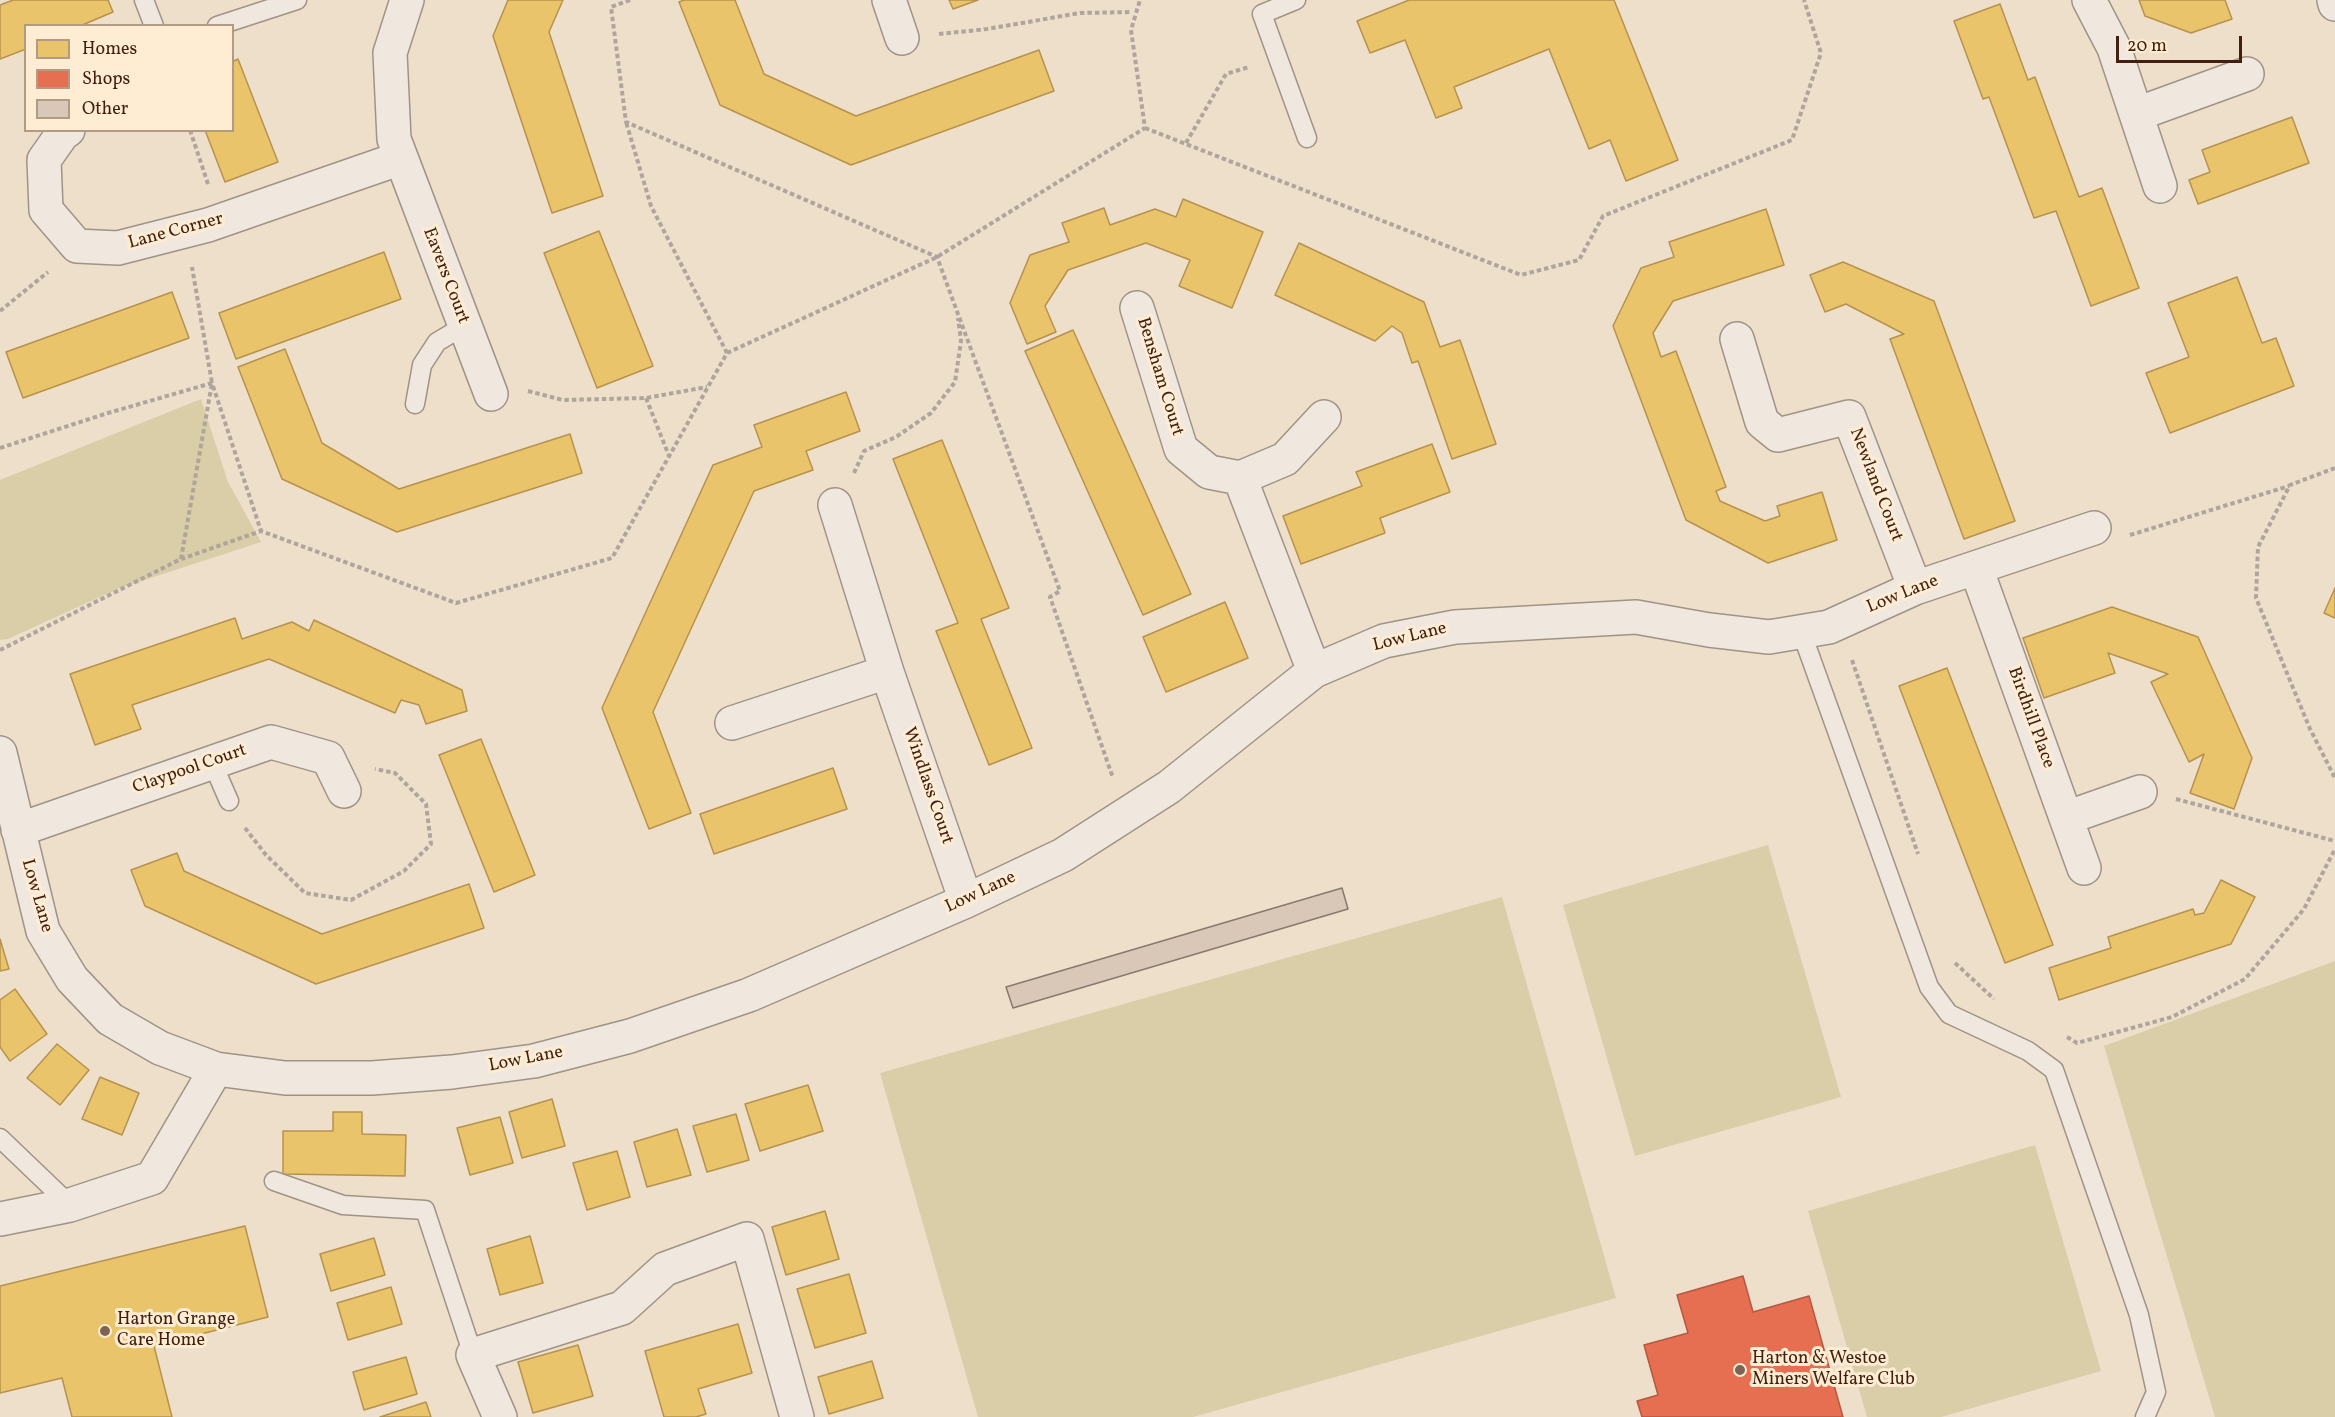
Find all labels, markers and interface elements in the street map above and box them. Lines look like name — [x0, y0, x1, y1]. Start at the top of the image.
legend — [24, 24, 234, 132]
scale bar — [2119, 24, 2245, 62]
text: 20 m — [2127, 34, 2167, 59]
text: Homes — [82, 37, 137, 62]
text: Shops — [82, 67, 130, 92]
text: Other — [82, 97, 128, 122]
street label: Lane Corner — [126, 209, 226, 255]
street label: Eavers Court — [417, 225, 473, 327]
street label: Bensham Court — [1131, 315, 1187, 439]
street label: Newland Court — [1843, 425, 1907, 545]
street label: Low Lane — [1864, 571, 1942, 619]
street label: Low Lane — [1371, 618, 1449, 658]
street label: Birdhill Place — [2002, 664, 2058, 772]
street label: Windlass Court — [897, 725, 957, 847]
street label: Claypool Court — [130, 740, 250, 800]
street label: Low Lane — [15, 857, 57, 935]
street label: Low Lane — [942, 867, 1020, 919]
street label: Low Lane — [487, 1042, 565, 1078]
place label: Harton Grange Care Home — [117, 1310, 235, 1352]
marker: Harton Grange Care Home — [98, 1324, 112, 1338]
place label: Harton & Westoe Miners Welfare Club — [1752, 1349, 1915, 1392]
marker: Harton & Westoe Miners Welfare Club — [1733, 1363, 1747, 1377]

